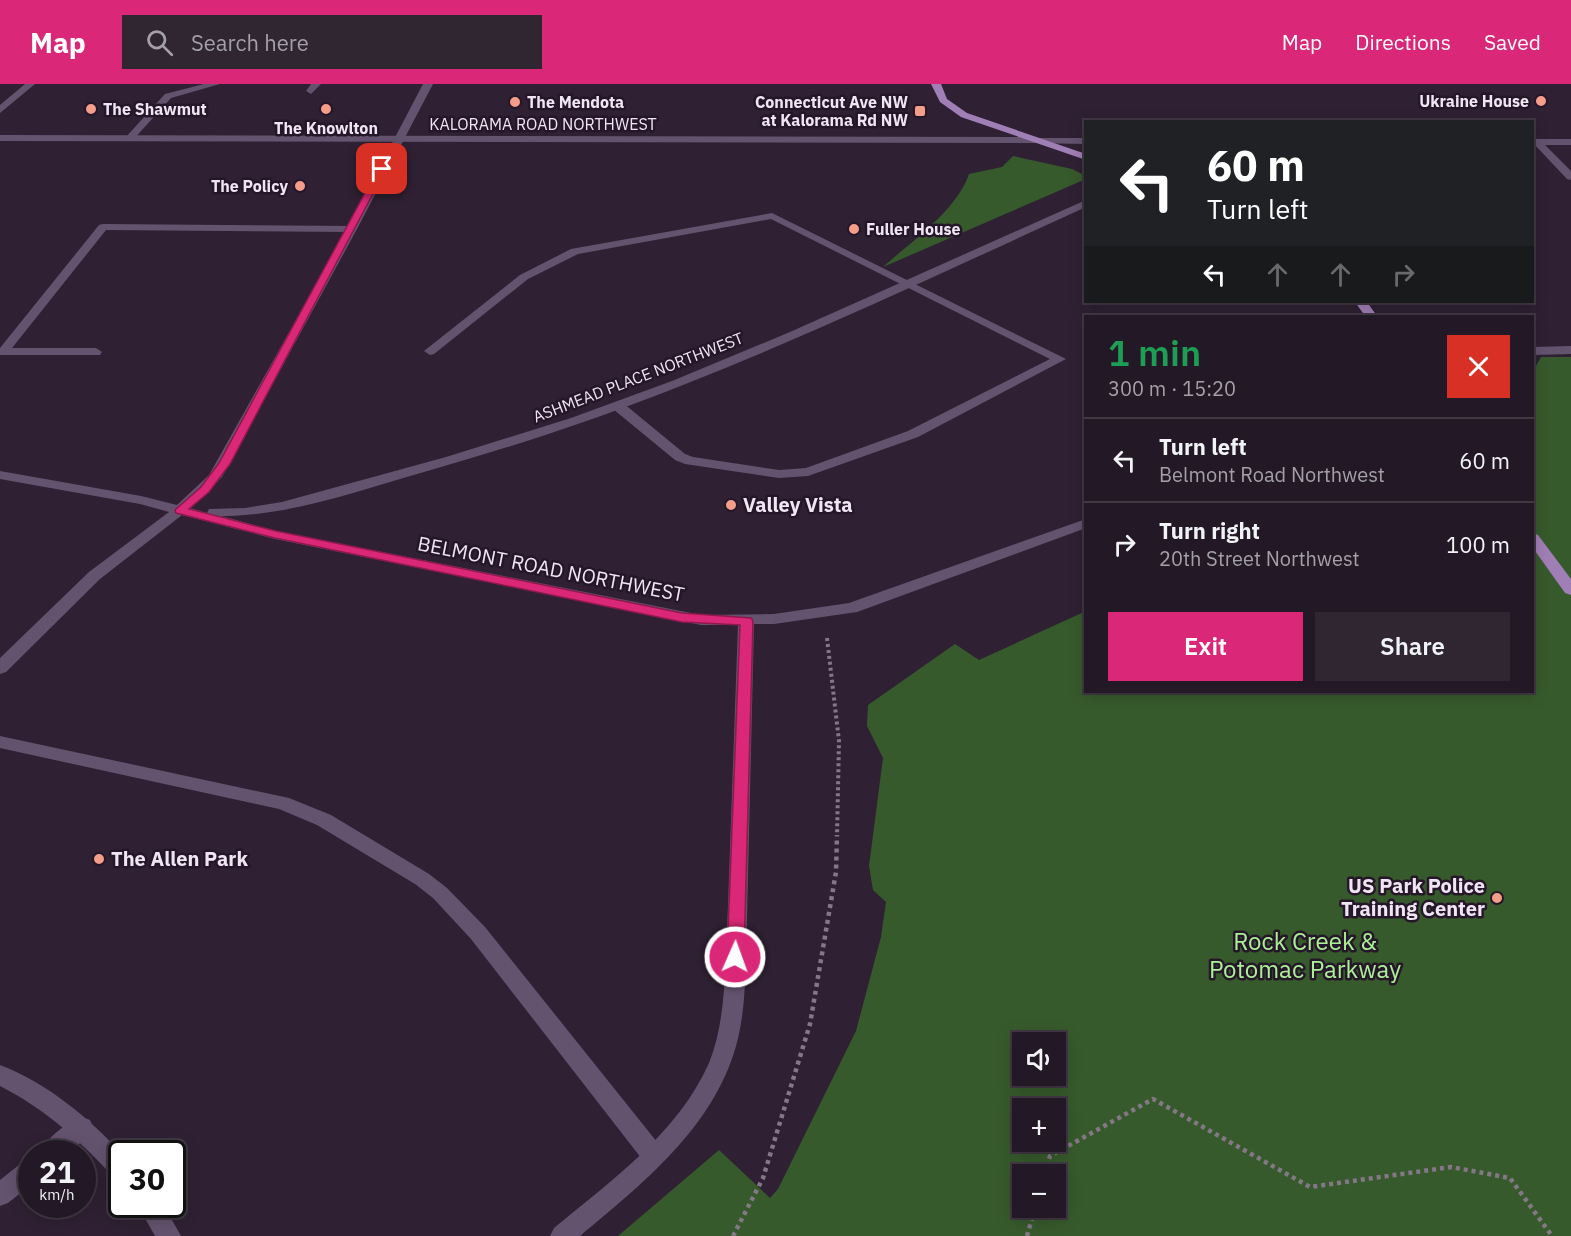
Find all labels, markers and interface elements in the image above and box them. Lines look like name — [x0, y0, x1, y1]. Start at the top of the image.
search box — [122, 15, 542, 69]
text: Map — [30, 24, 86, 61]
icon: search — [143, 26, 176, 59]
text: Search here — [191, 28, 309, 57]
text: Map — [1282, 28, 1322, 56]
text: Directions — [1355, 28, 1451, 56]
text: Saved — [1484, 28, 1541, 56]
place label: Ukraine House — [1419, 91, 1529, 111]
place label: The Mendota — [527, 92, 624, 112]
place label: Connecticut Ave NW at Kalorama Rd NW — [755, 92, 908, 130]
marker: Ukraine House — [1534, 94, 1548, 108]
marker: The Mendota — [508, 95, 522, 109]
place label: The Shawmut — [103, 99, 207, 119]
marker: The Shawmut — [84, 102, 98, 116]
marker: The Knowlton — [319, 102, 333, 116]
marker: Connecticut Ave NW at Kalorama Rd NW — [913, 104, 927, 118]
street label: KALORAMA ROAD NORTHWEST — [429, 114, 657, 134]
place label: The Knowlton — [274, 118, 378, 138]
text: 60 m — [1207, 138, 1305, 193]
pin — [356, 143, 407, 194]
icon: left — [1108, 144, 1186, 222]
icon: arrive — [365, 152, 398, 185]
place label: The Policy — [211, 176, 288, 196]
marker: The Policy — [293, 179, 307, 193]
text: Turn left — [1207, 191, 1308, 226]
place label: Fuller House — [866, 219, 961, 239]
marker: Fuller House — [847, 222, 861, 236]
icon: left — [1198, 258, 1231, 291]
icon: ahead — [1261, 258, 1294, 291]
icon: ahead — [1324, 258, 1357, 291]
icon: right — [1387, 258, 1420, 291]
street label: ASHMEAD PLACE NORTHWEST — [530, 328, 746, 426]
text: 1 min — [1108, 329, 1201, 376]
button: close — [1447, 335, 1510, 398]
text: 300 m · 15:20 — [1108, 375, 1236, 402]
text: Turn left — [1159, 432, 1247, 461]
icon: left — [1108, 444, 1141, 477]
text: 60 m — [1459, 446, 1510, 475]
text: Belmont Road Northwest — [1159, 461, 1385, 488]
place label: Valley Vista — [743, 491, 853, 518]
marker: Valley Vista — [724, 498, 738, 512]
text: Turn right — [1159, 516, 1260, 545]
icon: right — [1108, 528, 1141, 561]
street label: BELMONT ROAD NORTHWEST — [415, 529, 687, 608]
text: 100 m — [1446, 530, 1510, 559]
text: 20th Street Northwest — [1159, 545, 1360, 572]
button: Exit — [1108, 612, 1303, 681]
button: Share — [1315, 612, 1510, 681]
place label: The Allen Park — [111, 845, 248, 872]
marker: The Allen Park — [92, 852, 106, 866]
place label: US Park Police Training Center — [1341, 872, 1485, 922]
marker: US Park Police Training Center — [1490, 891, 1504, 905]
position arrow — [703, 925, 767, 989]
park label: Rock Creek & Potomac Parkway — [1209, 925, 1401, 985]
map controls — [1012, 1032, 1066, 1218]
button: sound — [1012, 1032, 1066, 1086]
button: + — [1012, 1098, 1066, 1152]
speed limit sign: 30 — [108, 1140, 186, 1218]
text: 21 — [39, 1152, 75, 1191]
button: − — [1012, 1164, 1066, 1218]
text: km/h — [39, 1185, 75, 1204]

